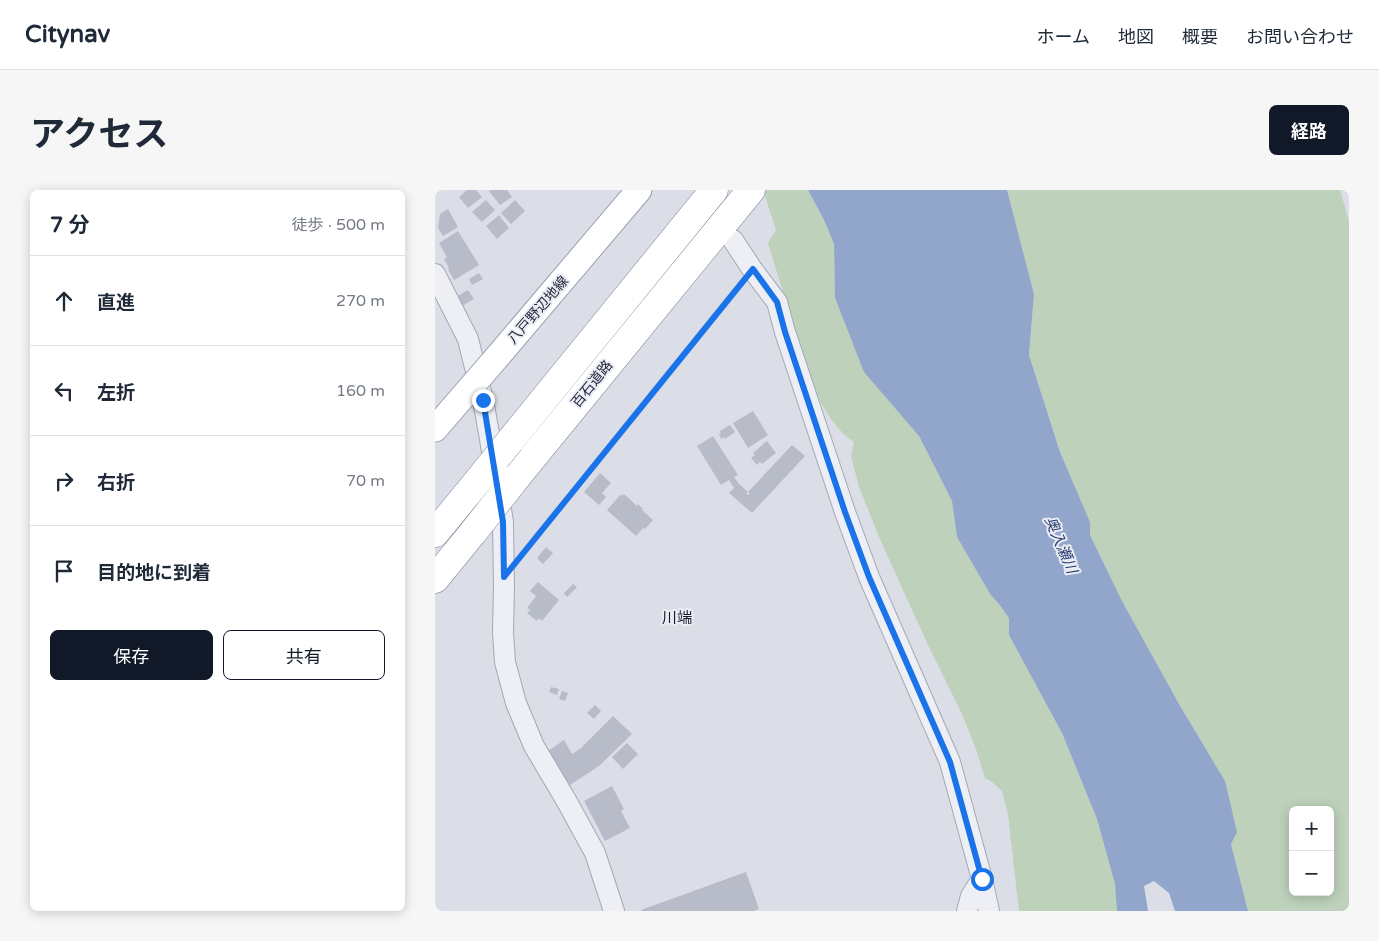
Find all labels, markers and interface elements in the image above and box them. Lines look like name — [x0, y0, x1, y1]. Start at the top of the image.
text: Citynav — [25, 20, 110, 49]
text: ホーム — [1037, 26, 1090, 48]
text: 地図 — [1118, 26, 1154, 48]
text: 概要 — [1182, 26, 1218, 48]
text: お問い合わせ — [1246, 26, 1354, 48]
button: 経路 — [1269, 105, 1349, 155]
text: アクセス — [30, 114, 168, 156]
text: 7 分 — [50, 213, 90, 238]
text: 徒歩 · 500 m — [292, 215, 385, 235]
street label: 八戸野辺地線 — [504, 273, 572, 347]
icon: ahead — [50, 287, 78, 315]
text: 270 m — [336, 291, 385, 311]
text: 直進 — [97, 292, 135, 314]
street label: 百石道路 — [568, 357, 616, 411]
icon: left — [50, 377, 78, 405]
text: 160 m — [336, 381, 385, 401]
text: 左折 — [97, 382, 135, 404]
route end — [472, 389, 495, 412]
icon: right — [50, 467, 78, 495]
text: 70 m — [346, 471, 385, 491]
text: 右折 — [97, 472, 135, 494]
water label: 奥入瀬川 — [1041, 514, 1082, 578]
icon: arrive — [50, 557, 78, 585]
text: 目的地に到着 — [97, 562, 211, 584]
district label: 川端 — [662, 609, 692, 627]
button: 保存 — [50, 630, 213, 680]
button: 共有 — [223, 630, 385, 680]
map controls — [1289, 806, 1334, 896]
button: + — [1289, 806, 1334, 851]
button: − — [1289, 851, 1334, 896]
route start — [971, 868, 994, 891]

